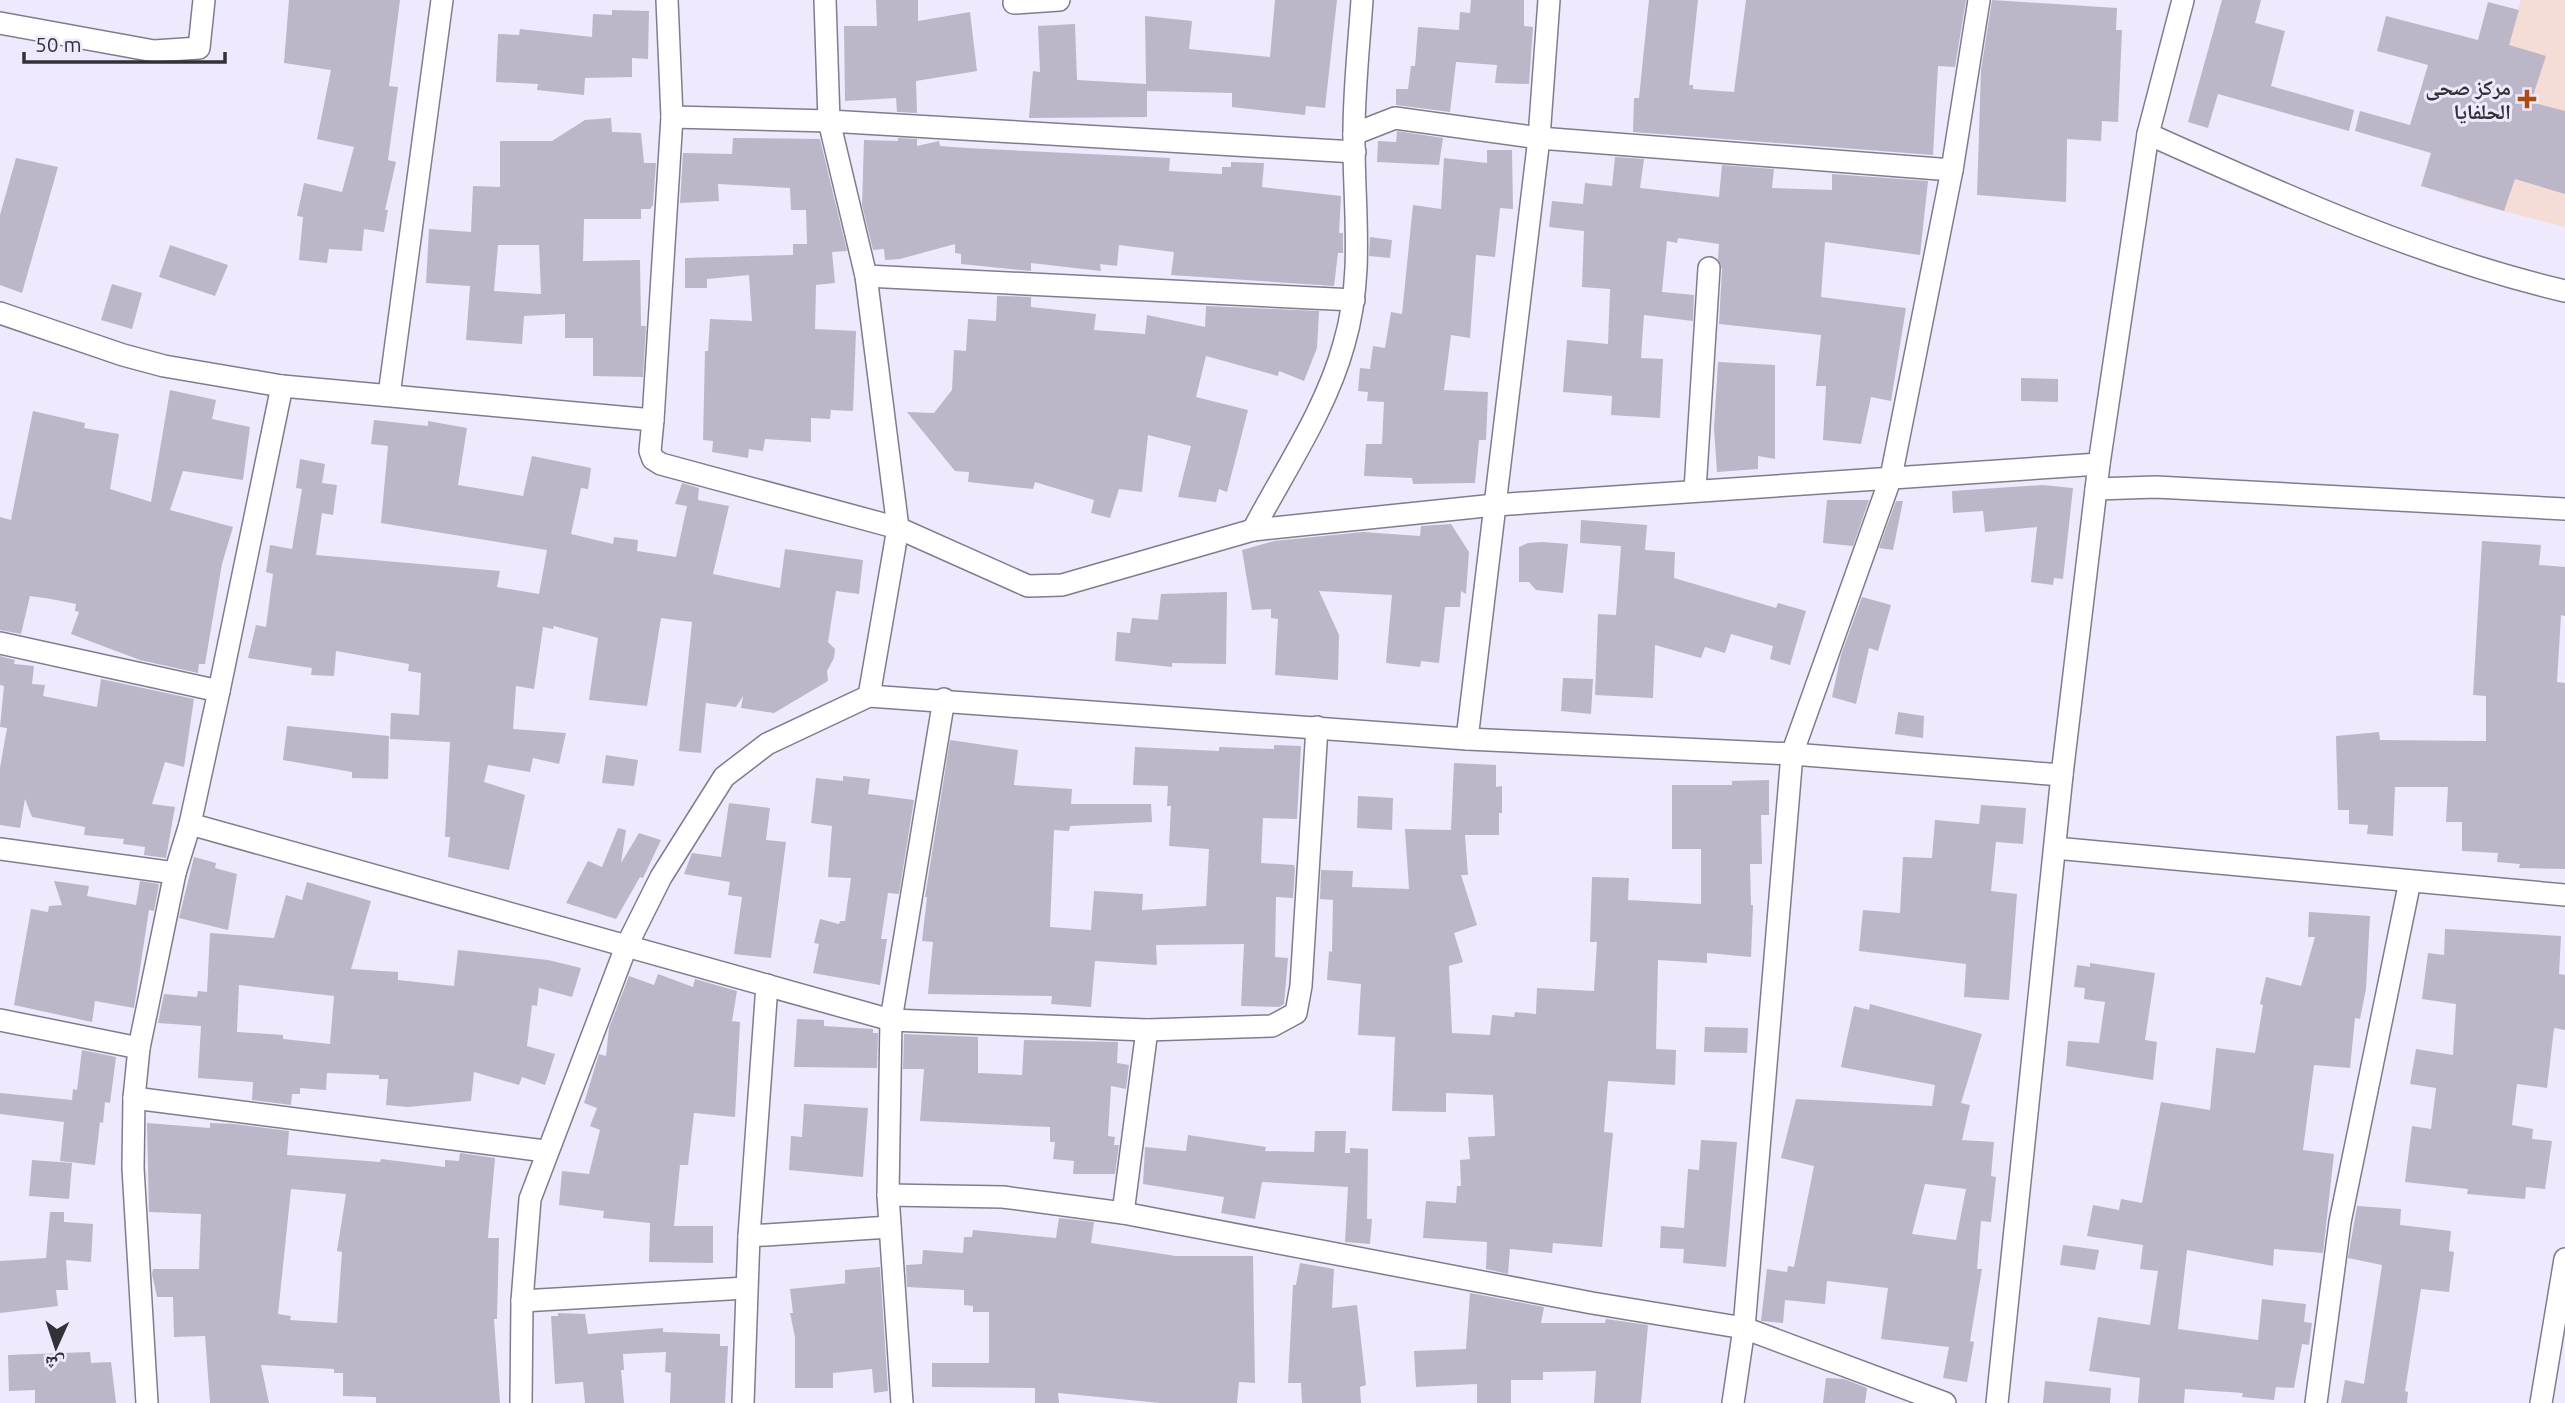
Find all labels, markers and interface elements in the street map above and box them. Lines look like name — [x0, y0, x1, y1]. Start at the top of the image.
scale bar — [24, 21, 226, 65]
text: 50 m — [35, 32, 82, 56]
place label: مركز صحى الحلفايا — [2425, 75, 2511, 124]
marker: مركز صحى الحلفايا — [2517, 89, 2537, 109]
north arrow — [21, 1312, 91, 1382]
text: ش — [44, 1351, 66, 1375]

